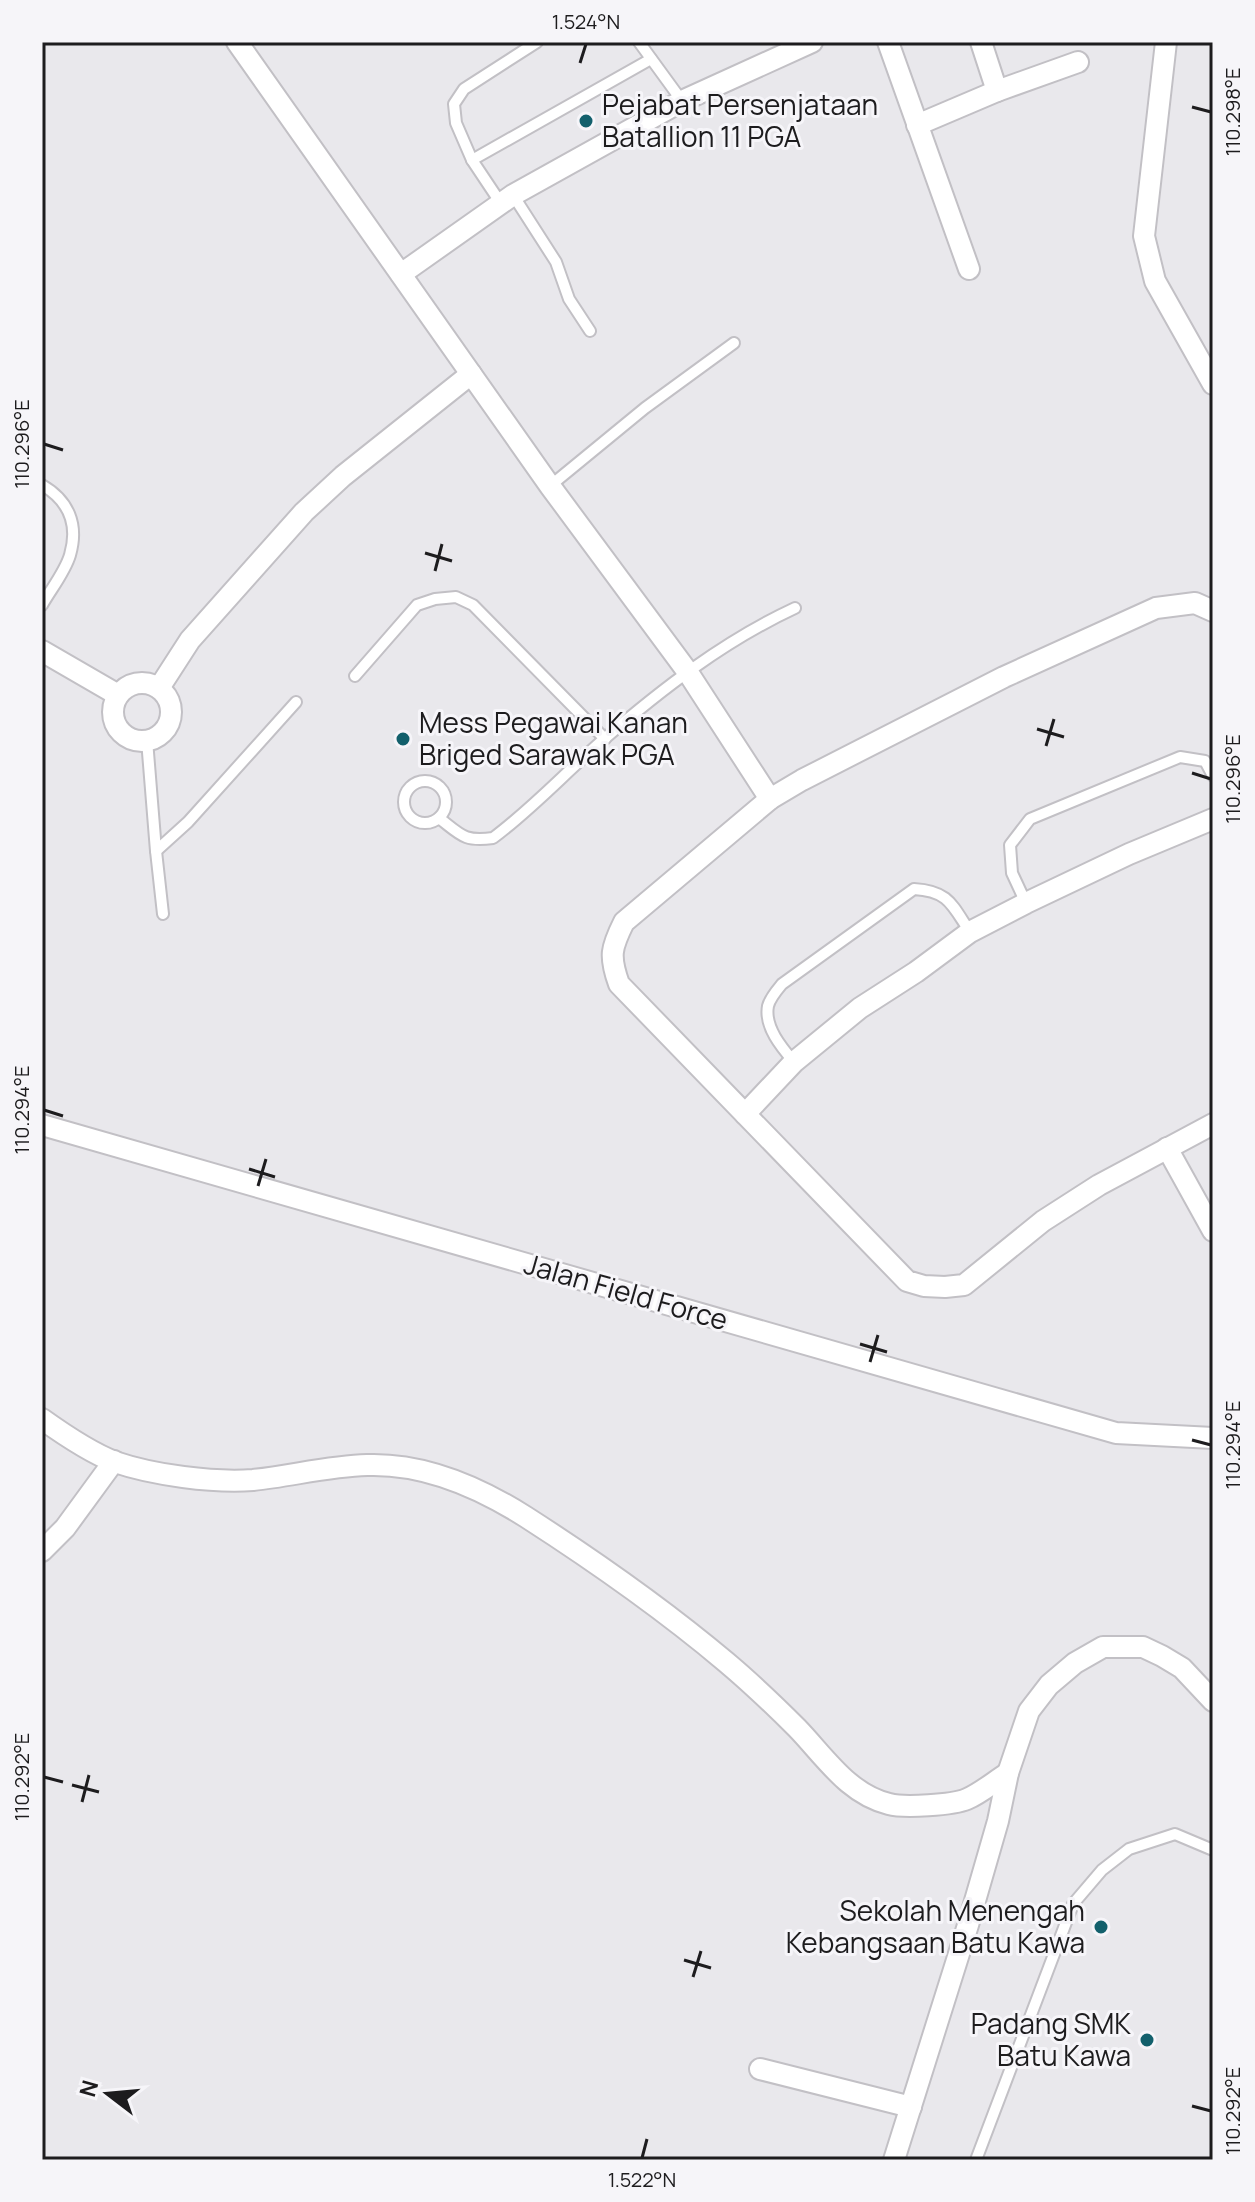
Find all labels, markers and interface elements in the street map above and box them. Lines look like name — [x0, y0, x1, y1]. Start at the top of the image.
text: 1.524°N — [552, 8, 620, 35]
text: 110.298°E — [1219, 68, 1246, 156]
place label: Pejabat Persenjataan Batallion 11 PGA — [602, 85, 878, 155]
marker: Pejabat Persenjataan Batallion 11 PGA — [577, 112, 595, 130]
text: 110.296°E — [8, 399, 35, 489]
place label: Mess Pegawai Kanan Briged Sarawak PGA — [419, 703, 688, 773]
marker: Mess Pegawai Kanan Briged Sarawak PGA — [394, 730, 412, 748]
text: 110.296°E — [1219, 734, 1246, 824]
text: 110.294°E — [8, 1066, 35, 1154]
street label: Jalan Field Force — [520, 1244, 732, 1338]
text: 110.294°E — [1219, 1401, 1246, 1489]
text: 110.292°E — [8, 1733, 35, 1821]
place label: Sekolah Menengah Kebangsaan Batu Kawa — [786, 1891, 1085, 1961]
marker: Sekolah Menengah Kebangsaan Batu Kawa — [1092, 1918, 1110, 1936]
place label: Padang SMK Batu Kawa — [971, 2004, 1131, 2074]
marker: Padang SMK Batu Kawa — [1138, 2031, 1156, 2049]
north arrow — [68, 2054, 148, 2134]
text: 110.292°E — [1219, 2067, 1246, 2155]
text: N — [72, 2077, 105, 2100]
text: 1.522°N — [608, 2166, 676, 2193]

